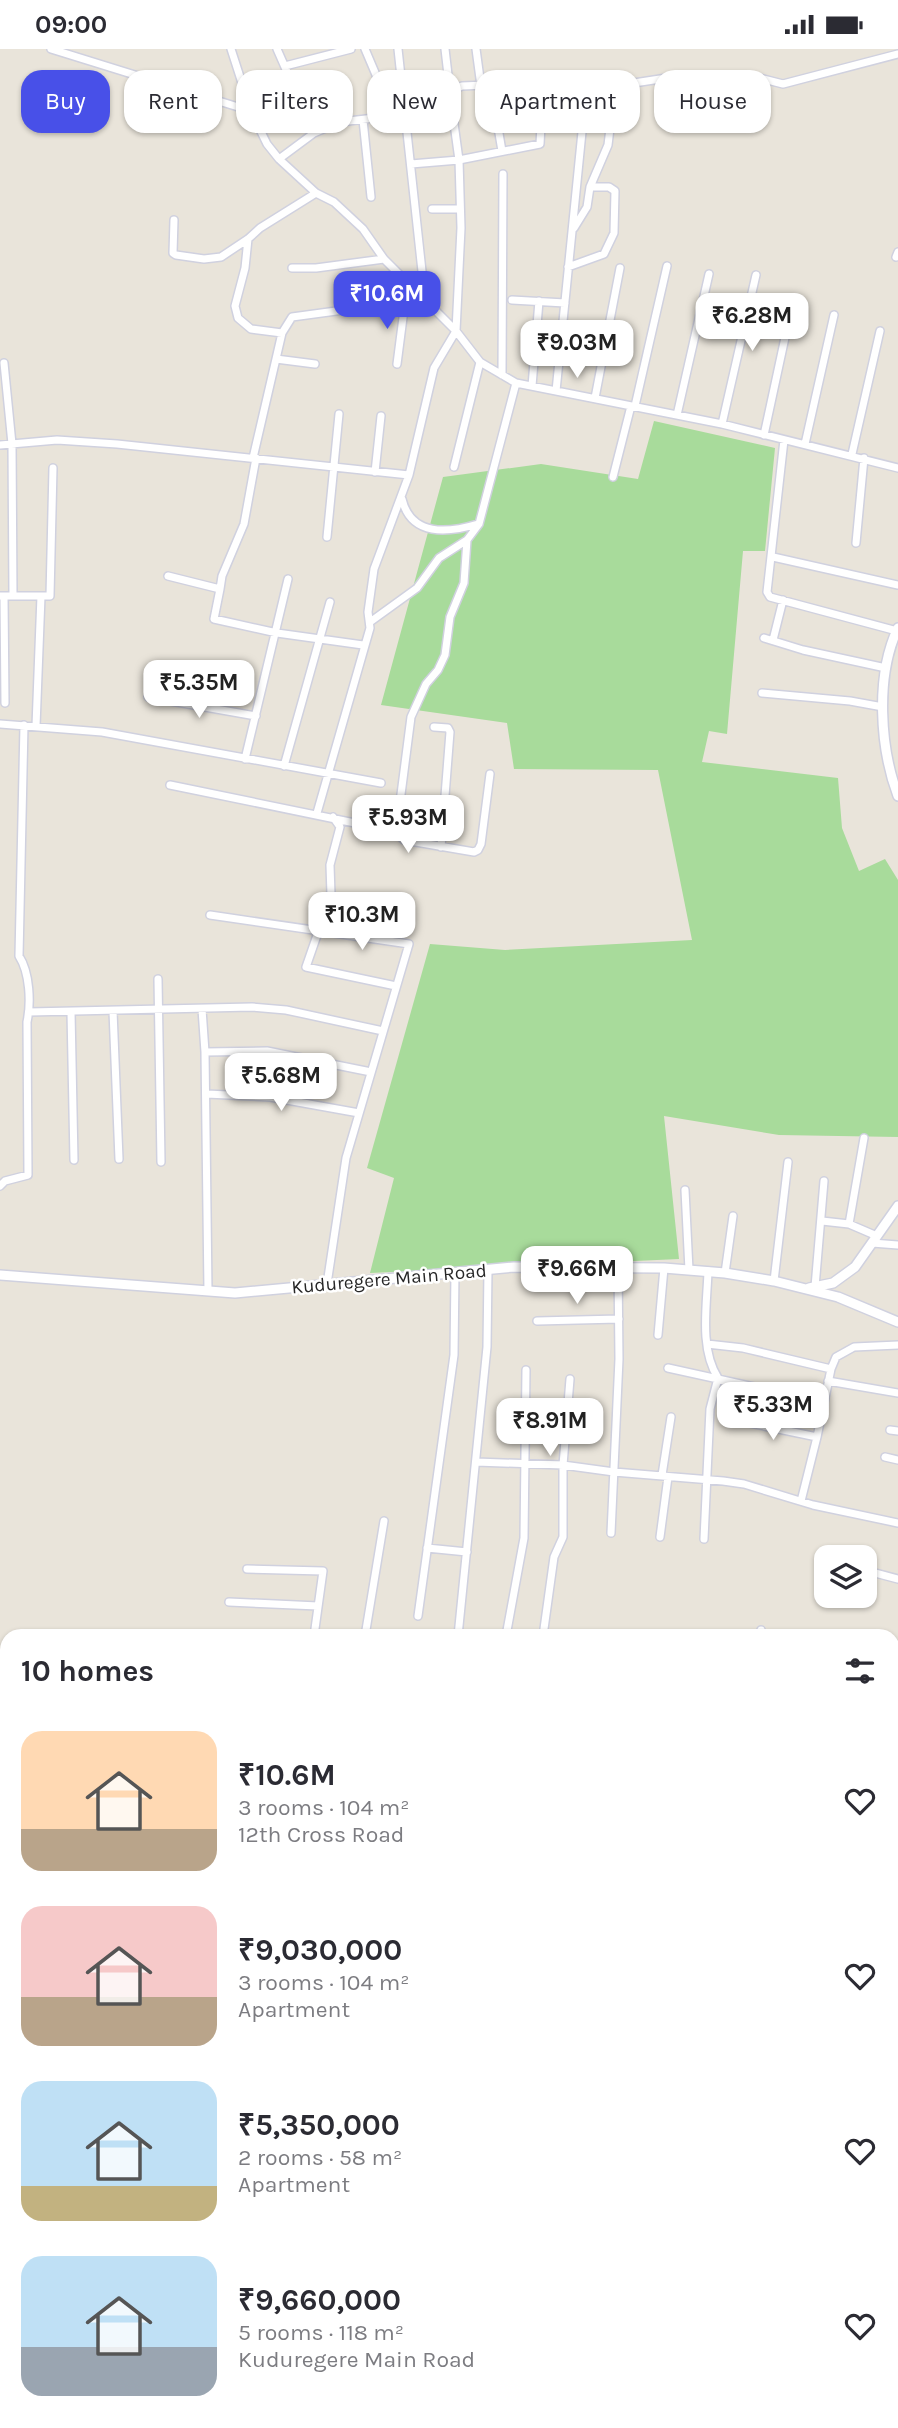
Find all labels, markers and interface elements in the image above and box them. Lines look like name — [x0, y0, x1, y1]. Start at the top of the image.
text: 09:00 — [35, 9, 107, 40]
chip: Buy — [21, 70, 110, 133]
chip: Rent — [124, 70, 222, 133]
chip: Filters — [236, 70, 353, 133]
chip: New — [367, 70, 461, 133]
chip: Apartment — [475, 70, 640, 133]
chip: House — [654, 70, 771, 133]
pin: ₹10.6M — [330, 271, 444, 331]
text: ₹10.6M — [350, 280, 424, 307]
pin: ₹6.28M — [695, 293, 809, 353]
text: ₹6.28M — [712, 302, 792, 329]
pin: ₹9.03M — [520, 321, 634, 380]
text: ₹9.03M — [536, 329, 618, 356]
pin: ₹5.35M — [142, 661, 256, 720]
text: ₹5.35M — [159, 669, 239, 696]
pin: ₹5.93M — [351, 795, 465, 855]
text: ₹5.93M — [368, 804, 448, 831]
pin: ₹10.3M — [305, 893, 419, 952]
text: ₹10.3M — [324, 901, 400, 928]
pin: ₹5.68M — [224, 1053, 338, 1113]
text: ₹5.68M — [241, 1062, 321, 1089]
pin: ₹9.66M — [520, 1247, 634, 1306]
text: ₹9.66M — [537, 1255, 617, 1282]
street label: Kuduregere Main Road — [290, 1260, 488, 1298]
pin: ₹5.33M — [716, 1383, 830, 1442]
text: ₹5.33M — [733, 1391, 813, 1418]
pin: ₹8.91M — [493, 1399, 607, 1458]
text: ₹8.91M — [512, 1407, 588, 1434]
map controls — [814, 1545, 877, 1608]
button: layers — [814, 1545, 877, 1608]
icon: filters — [841, 1652, 879, 1690]
text: 10 homes — [21, 1653, 154, 1689]
text: ₹10.6M — [238, 1757, 336, 1793]
icon: home — [77, 1759, 161, 1843]
icon: heart — [841, 1782, 879, 1820]
text: 3 rooms · 104 m² — [238, 1794, 409, 1821]
text: 12th Cross Road — [238, 1821, 404, 1848]
text: ₹9,030,000 — [238, 1932, 402, 1968]
icon: home — [77, 1934, 161, 2018]
icon: heart — [841, 1957, 879, 1995]
text: 3 rooms · 104 m² — [238, 1969, 409, 1996]
text: Apartment — [238, 1996, 350, 2023]
text: ₹5,350,000 — [238, 2107, 400, 2143]
icon: home — [77, 2109, 161, 2193]
icon: heart — [841, 2132, 879, 2170]
text: 2 rooms · 58 m² — [238, 2144, 402, 2171]
text: Apartment — [238, 2171, 350, 2198]
text: ₹9,660,000 — [238, 2282, 401, 2318]
icon: home — [77, 2284, 161, 2368]
icon: heart — [841, 2307, 879, 2345]
text: 5 rooms · 118 m² — [238, 2319, 404, 2346]
text: Kuduregere Main Road — [238, 2346, 475, 2373]

